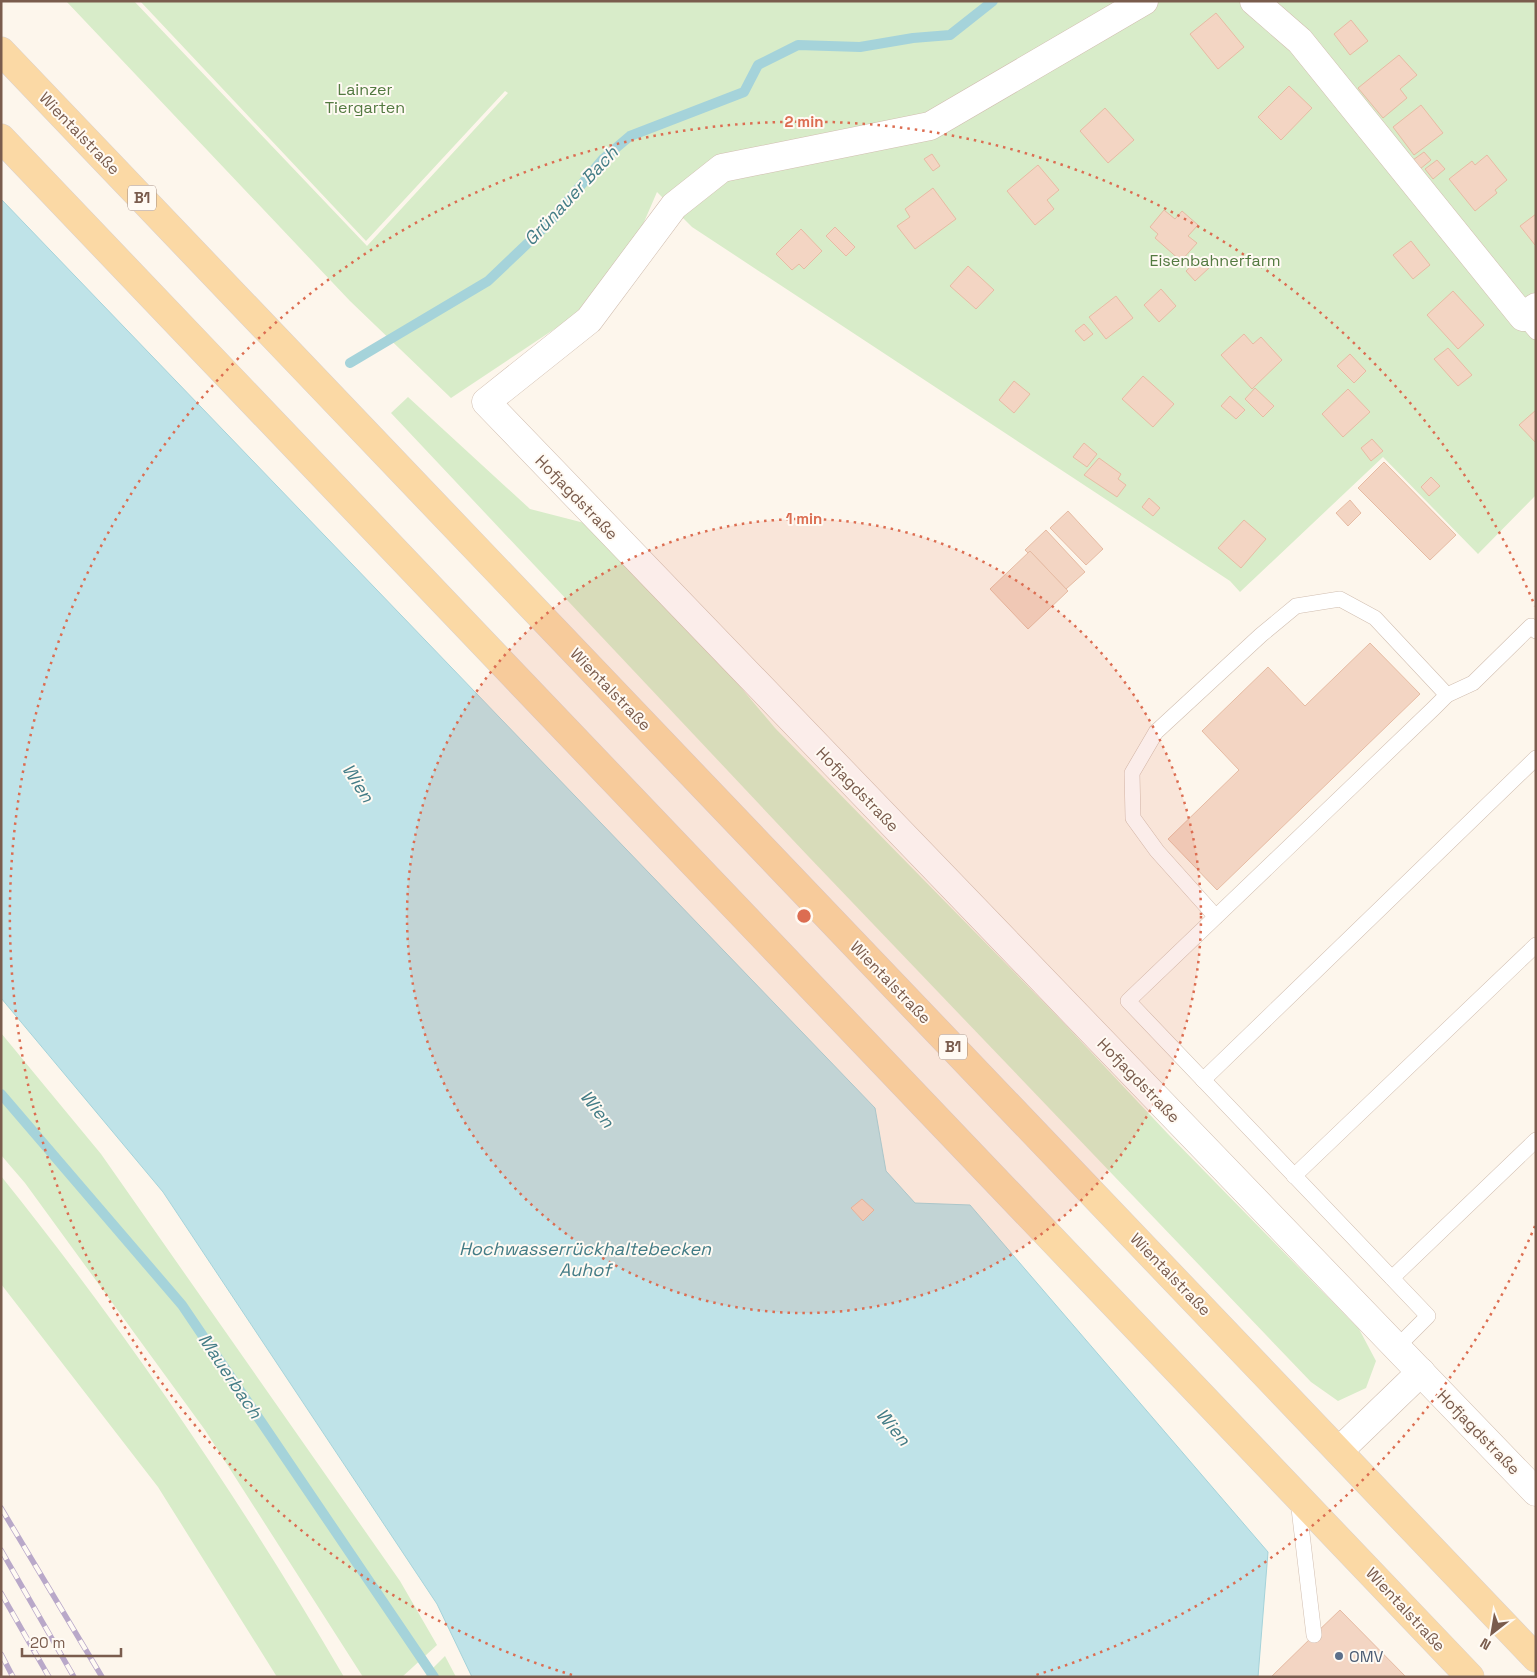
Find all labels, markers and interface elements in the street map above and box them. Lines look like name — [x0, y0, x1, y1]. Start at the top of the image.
park label: Lainzer Tiergarten — [325, 79, 405, 118]
street label: Wientalstraße — [35, 87, 125, 179]
text: 2 min — [785, 112, 823, 131]
water label: Grünauer Bach — [519, 140, 623, 250]
road number: B1 — [128, 186, 156, 210]
park label: Eisenbahnerfarm — [1149, 250, 1281, 271]
street label: Hofjagdstraße — [531, 450, 623, 544]
text: 1 min — [786, 509, 822, 528]
street label: Wientalstraße — [566, 643, 656, 735]
street label: Hofjagdstraße — [812, 742, 904, 836]
water label: Wien — [337, 759, 380, 807]
centre of rings — [795, 907, 813, 925]
street label: Wientalstraße — [846, 936, 936, 1028]
street label: Hofjagdstraße — [1093, 1033, 1185, 1127]
road number: B1 — [939, 1034, 967, 1060]
water label: Wien — [575, 1085, 620, 1133]
street label: Wientalstraße — [1126, 1228, 1216, 1320]
water label: Hochwasserrückhaltebecken Auhof — [459, 1237, 712, 1281]
water label: Mauerbach — [194, 1329, 268, 1423]
street label: Hofjagdstraße — [1433, 1385, 1525, 1479]
water label: Wien — [871, 1403, 916, 1451]
street label: Wientalstraße — [1361, 1563, 1450, 1656]
north arrow — [1467, 1608, 1517, 1658]
scale bar — [22, 1626, 121, 1658]
text: 20 m — [30, 1633, 65, 1652]
text: N — [1477, 1634, 1494, 1654]
place label: OMV — [1349, 1646, 1384, 1667]
marker: OMV — [1333, 1650, 1345, 1662]

